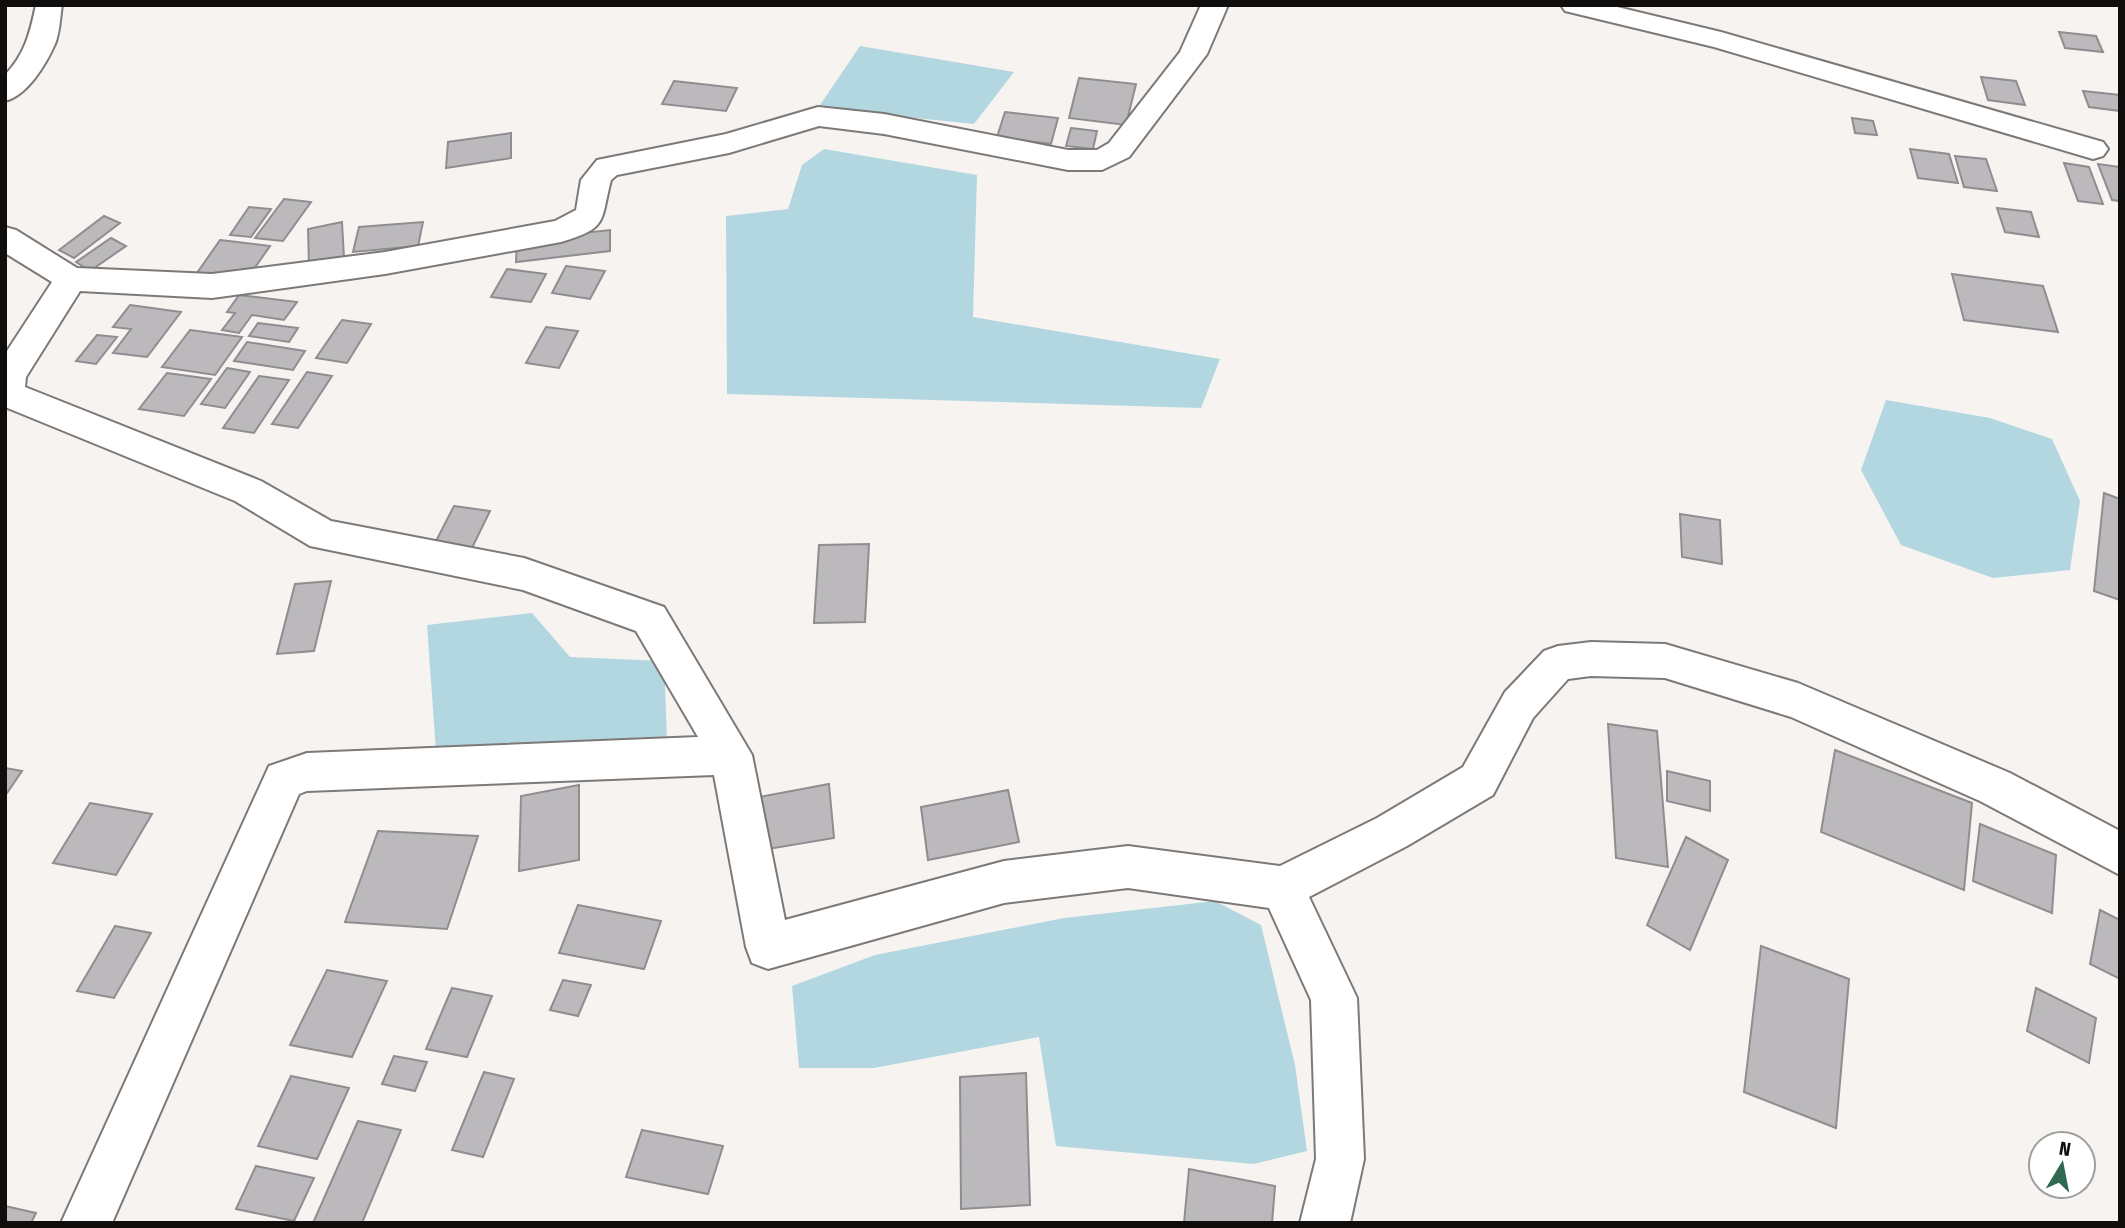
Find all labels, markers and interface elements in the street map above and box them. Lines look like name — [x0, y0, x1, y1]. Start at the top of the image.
north arrow — [2027, 1130, 2097, 1200]
text: N — [2057, 1136, 2072, 1161]

